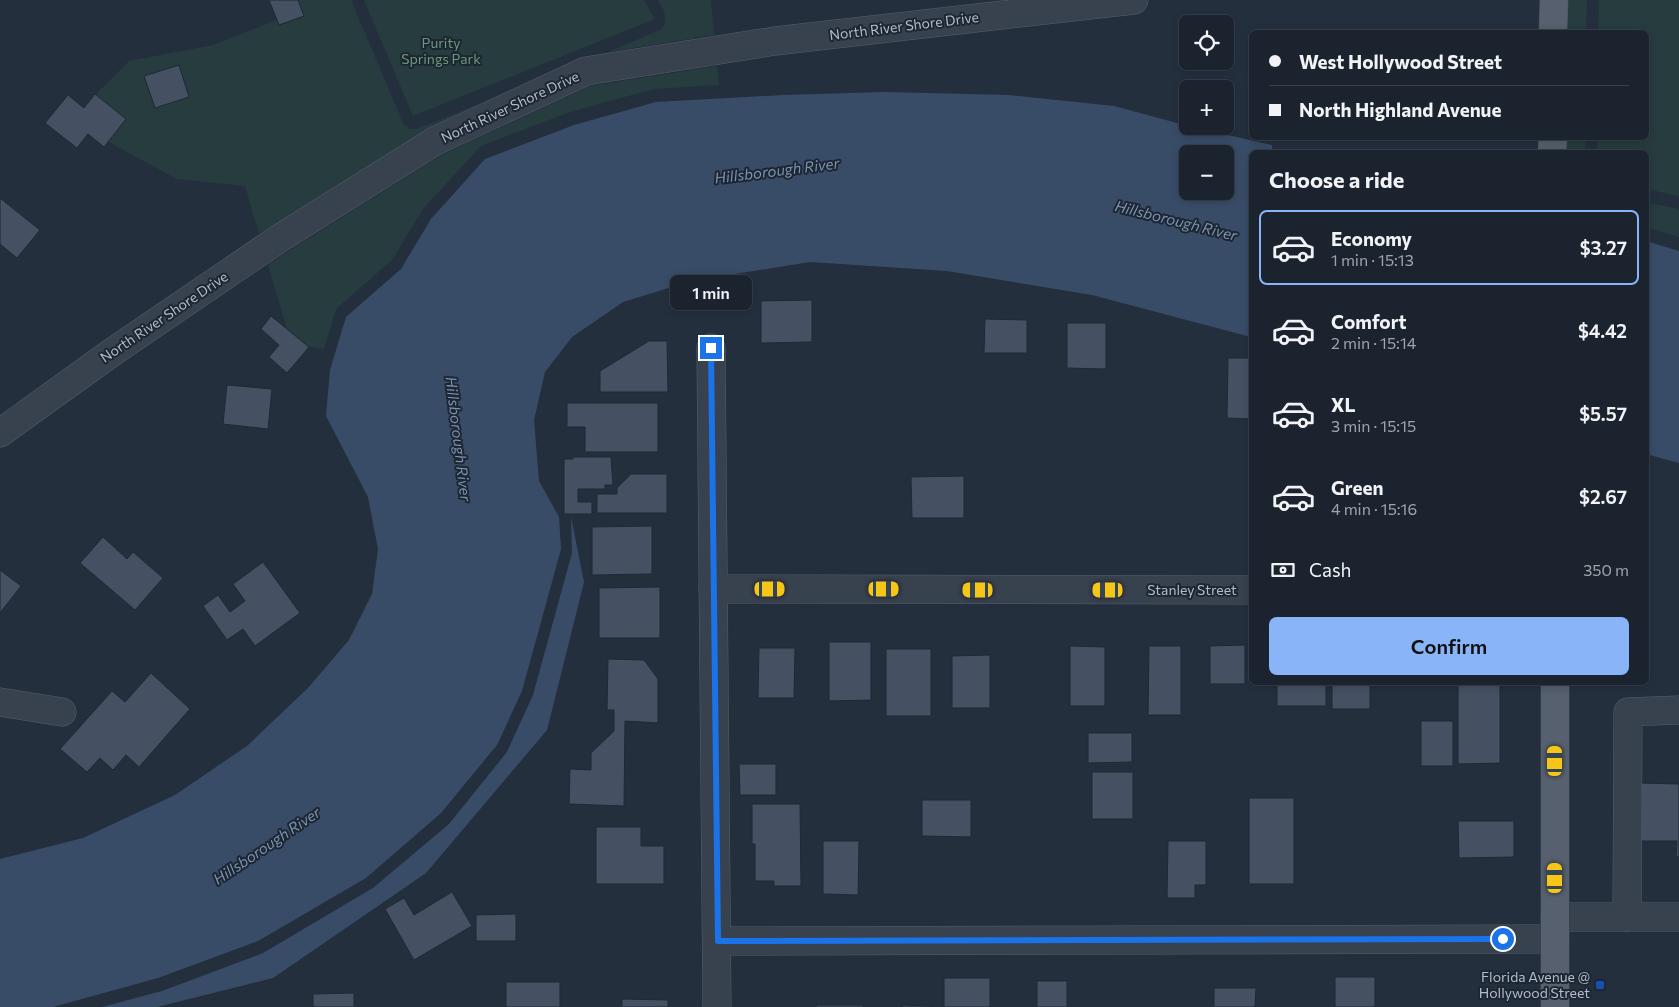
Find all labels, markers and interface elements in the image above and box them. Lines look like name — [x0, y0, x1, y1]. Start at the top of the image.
street label: North River Shore Drive — [828, 8, 980, 43]
map controls — [1179, 15, 1234, 200]
button: locate — [1179, 15, 1234, 70]
park label: Purity Springs Park — [401, 34, 481, 67]
text: West Hollywood Street — [1299, 50, 1502, 73]
street label: North River Shore Drive — [438, 67, 582, 146]
button: + — [1179, 80, 1234, 135]
text: North Highland Avenue — [1299, 98, 1501, 121]
button: − — [1179, 145, 1234, 200]
water label: Hillsborough River — [714, 153, 841, 187]
text: Choose a ride — [1269, 166, 1404, 193]
water label: Hillsborough River — [1113, 196, 1240, 244]
icon: car — [1271, 225, 1316, 270]
text: Economy — [1331, 227, 1412, 250]
text: $3.27 — [1580, 236, 1627, 259]
text: 1 min · 15:13 — [1331, 250, 1414, 269]
street label: North River Shore Drive — [97, 267, 231, 366]
callout: 1 min — [670, 276, 752, 310]
text: 1 min — [692, 283, 730, 302]
icon: car — [1271, 308, 1316, 353]
text: Comfort — [1331, 310, 1407, 333]
text: $4.42 — [1578, 319, 1627, 342]
text: 2 min · 15:14 — [1331, 333, 1416, 352]
route end — [700, 337, 722, 359]
water label: Hillsborough River — [442, 376, 476, 503]
icon: car — [1271, 391, 1316, 436]
text: XL — [1331, 393, 1356, 416]
text: $5.57 — [1579, 402, 1627, 425]
text: 3 min · 15:15 — [1331, 416, 1416, 435]
icon: car — [1271, 474, 1316, 519]
text: Green — [1331, 476, 1383, 499]
text: $2.67 — [1579, 485, 1627, 508]
text: 4 min · 15:16 — [1331, 499, 1417, 518]
icon: cash — [1269, 556, 1297, 584]
text: Cash — [1309, 558, 1351, 581]
text: 350 m — [1583, 560, 1629, 579]
street label: Stanley Street — [1147, 581, 1237, 598]
car — [755, 582, 785, 597]
car — [869, 582, 899, 597]
car — [963, 583, 993, 598]
car — [1093, 583, 1123, 598]
button: Confirm — [1269, 617, 1629, 675]
car — [1547, 746, 1562, 776]
water label: Hillsborough River — [209, 802, 324, 888]
car — [1547, 863, 1562, 893]
route start — [1492, 928, 1514, 950]
place label: Florida Avenue @ Hollywood Street — [1479, 968, 1590, 1001]
marker: Florida Avenue @ Hollywood Street — [1594, 979, 1606, 991]

